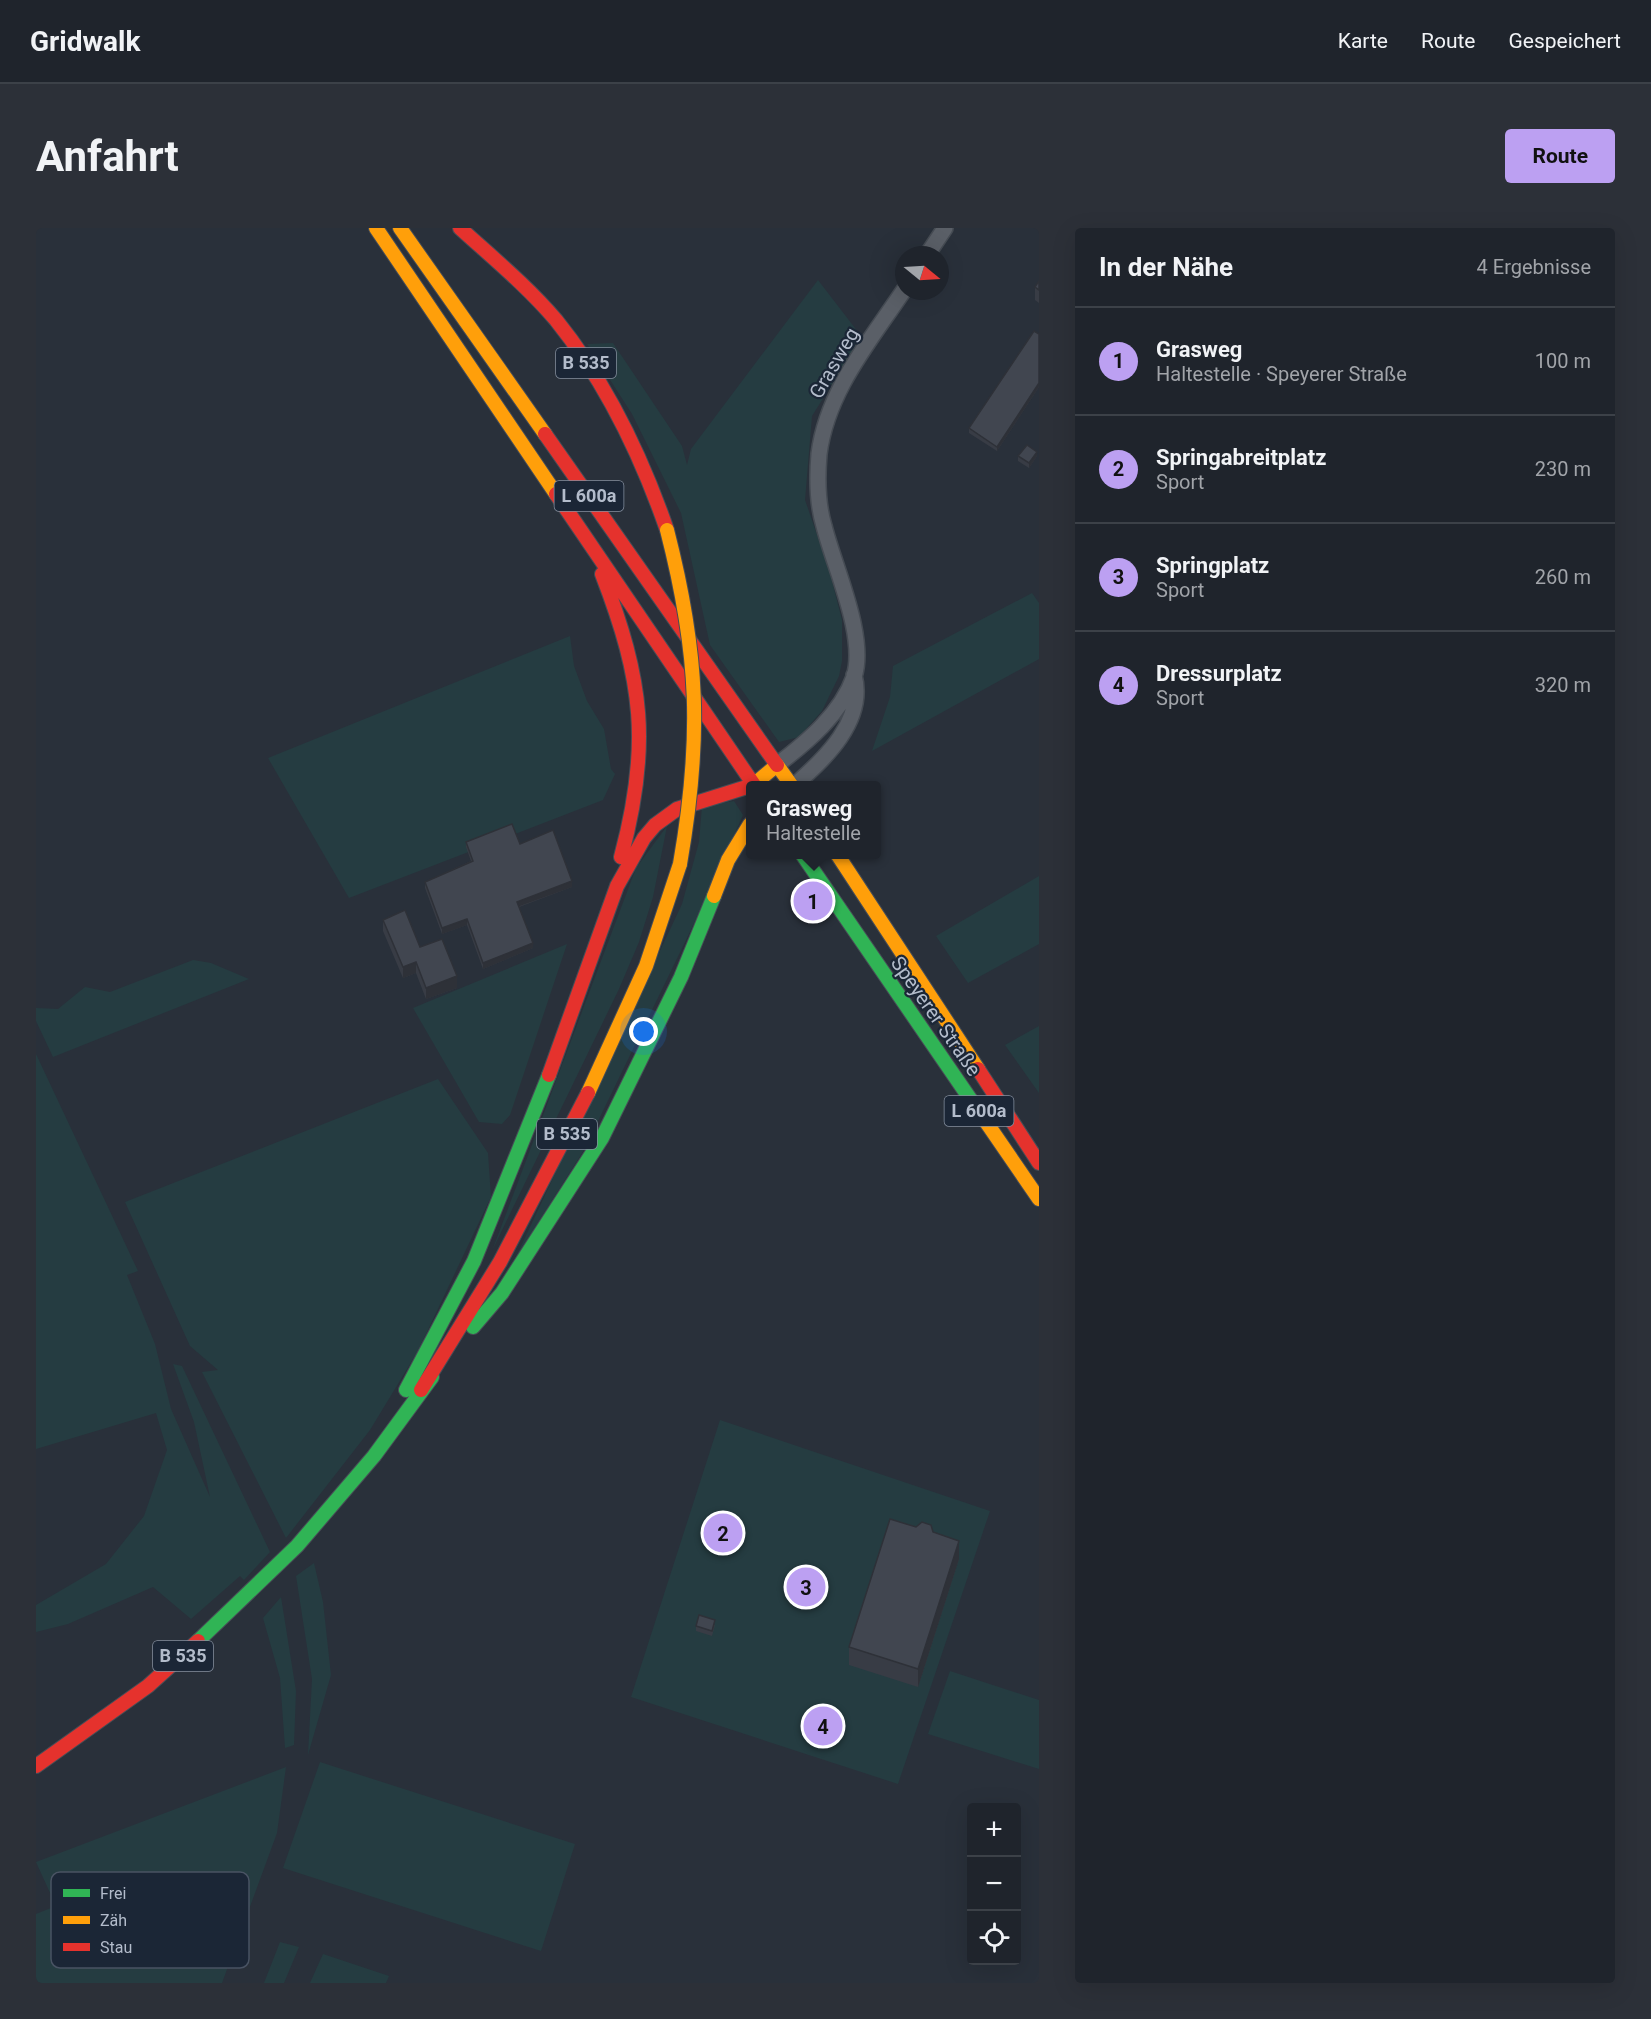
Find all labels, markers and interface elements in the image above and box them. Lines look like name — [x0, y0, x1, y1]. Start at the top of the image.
text: Gridwalk — [30, 25, 140, 58]
text: Karte — [1338, 29, 1388, 53]
text: Route — [1421, 29, 1475, 53]
text: Gespeichert — [1508, 29, 1621, 53]
button: Route — [1505, 129, 1615, 183]
text: Anfahrt — [36, 132, 179, 181]
north arrow — [895, 246, 949, 300]
text: In der Nähe — [1099, 252, 1233, 282]
text: 4 Ergebnisse — [1477, 255, 1591, 279]
street label: Grasweg — [804, 323, 864, 403]
text: Grasweg — [1156, 337, 1242, 362]
road number: B 535 — [556, 348, 616, 378]
text: 1 — [1113, 349, 1124, 373]
text: 100 m — [1535, 349, 1591, 373]
text: Haltestelle · Speyerer Straße — [1156, 362, 1407, 386]
text: Springabreitplatz — [1156, 445, 1326, 470]
text: 2 — [1113, 457, 1124, 481]
text: 230 m — [1535, 457, 1591, 481]
text: Sport — [1156, 470, 1204, 494]
road number: L 600a — [554, 481, 624, 511]
text: Springplatz — [1156, 553, 1269, 578]
text: 3 — [1113, 565, 1124, 589]
text: 260 m — [1535, 565, 1591, 589]
text: Sport — [1156, 578, 1204, 602]
text: Dressurplatz — [1156, 661, 1282, 686]
text: 4 — [1113, 673, 1124, 697]
text: 320 m — [1535, 673, 1591, 697]
text: Sport — [1156, 686, 1204, 710]
popup — [746, 781, 881, 859]
text: Grasweg — [766, 796, 852, 821]
text: Haltestelle — [766, 821, 861, 845]
pin: 1 — [794, 878, 832, 924]
street label: Speyerer Straße — [886, 952, 986, 1080]
your location — [629, 1017, 658, 1046]
road number: L 600a — [944, 1096, 1014, 1126]
road number: B 535 — [537, 1119, 597, 1149]
pin: 2 — [704, 1510, 742, 1556]
pin: 3 — [786, 1564, 826, 1610]
road number: B 535 — [153, 1641, 213, 1671]
pin: 4 — [804, 1704, 842, 1748]
map controls — [967, 1803, 1021, 1965]
button: + — [967, 1803, 1021, 1857]
button: − — [967, 1857, 1021, 1911]
legend — [51, 1872, 249, 1968]
text: Frei — [100, 1884, 126, 1903]
text: Zäh — [100, 1911, 127, 1930]
button: locate — [967, 1911, 1021, 1965]
text: Stau — [100, 1938, 132, 1957]

